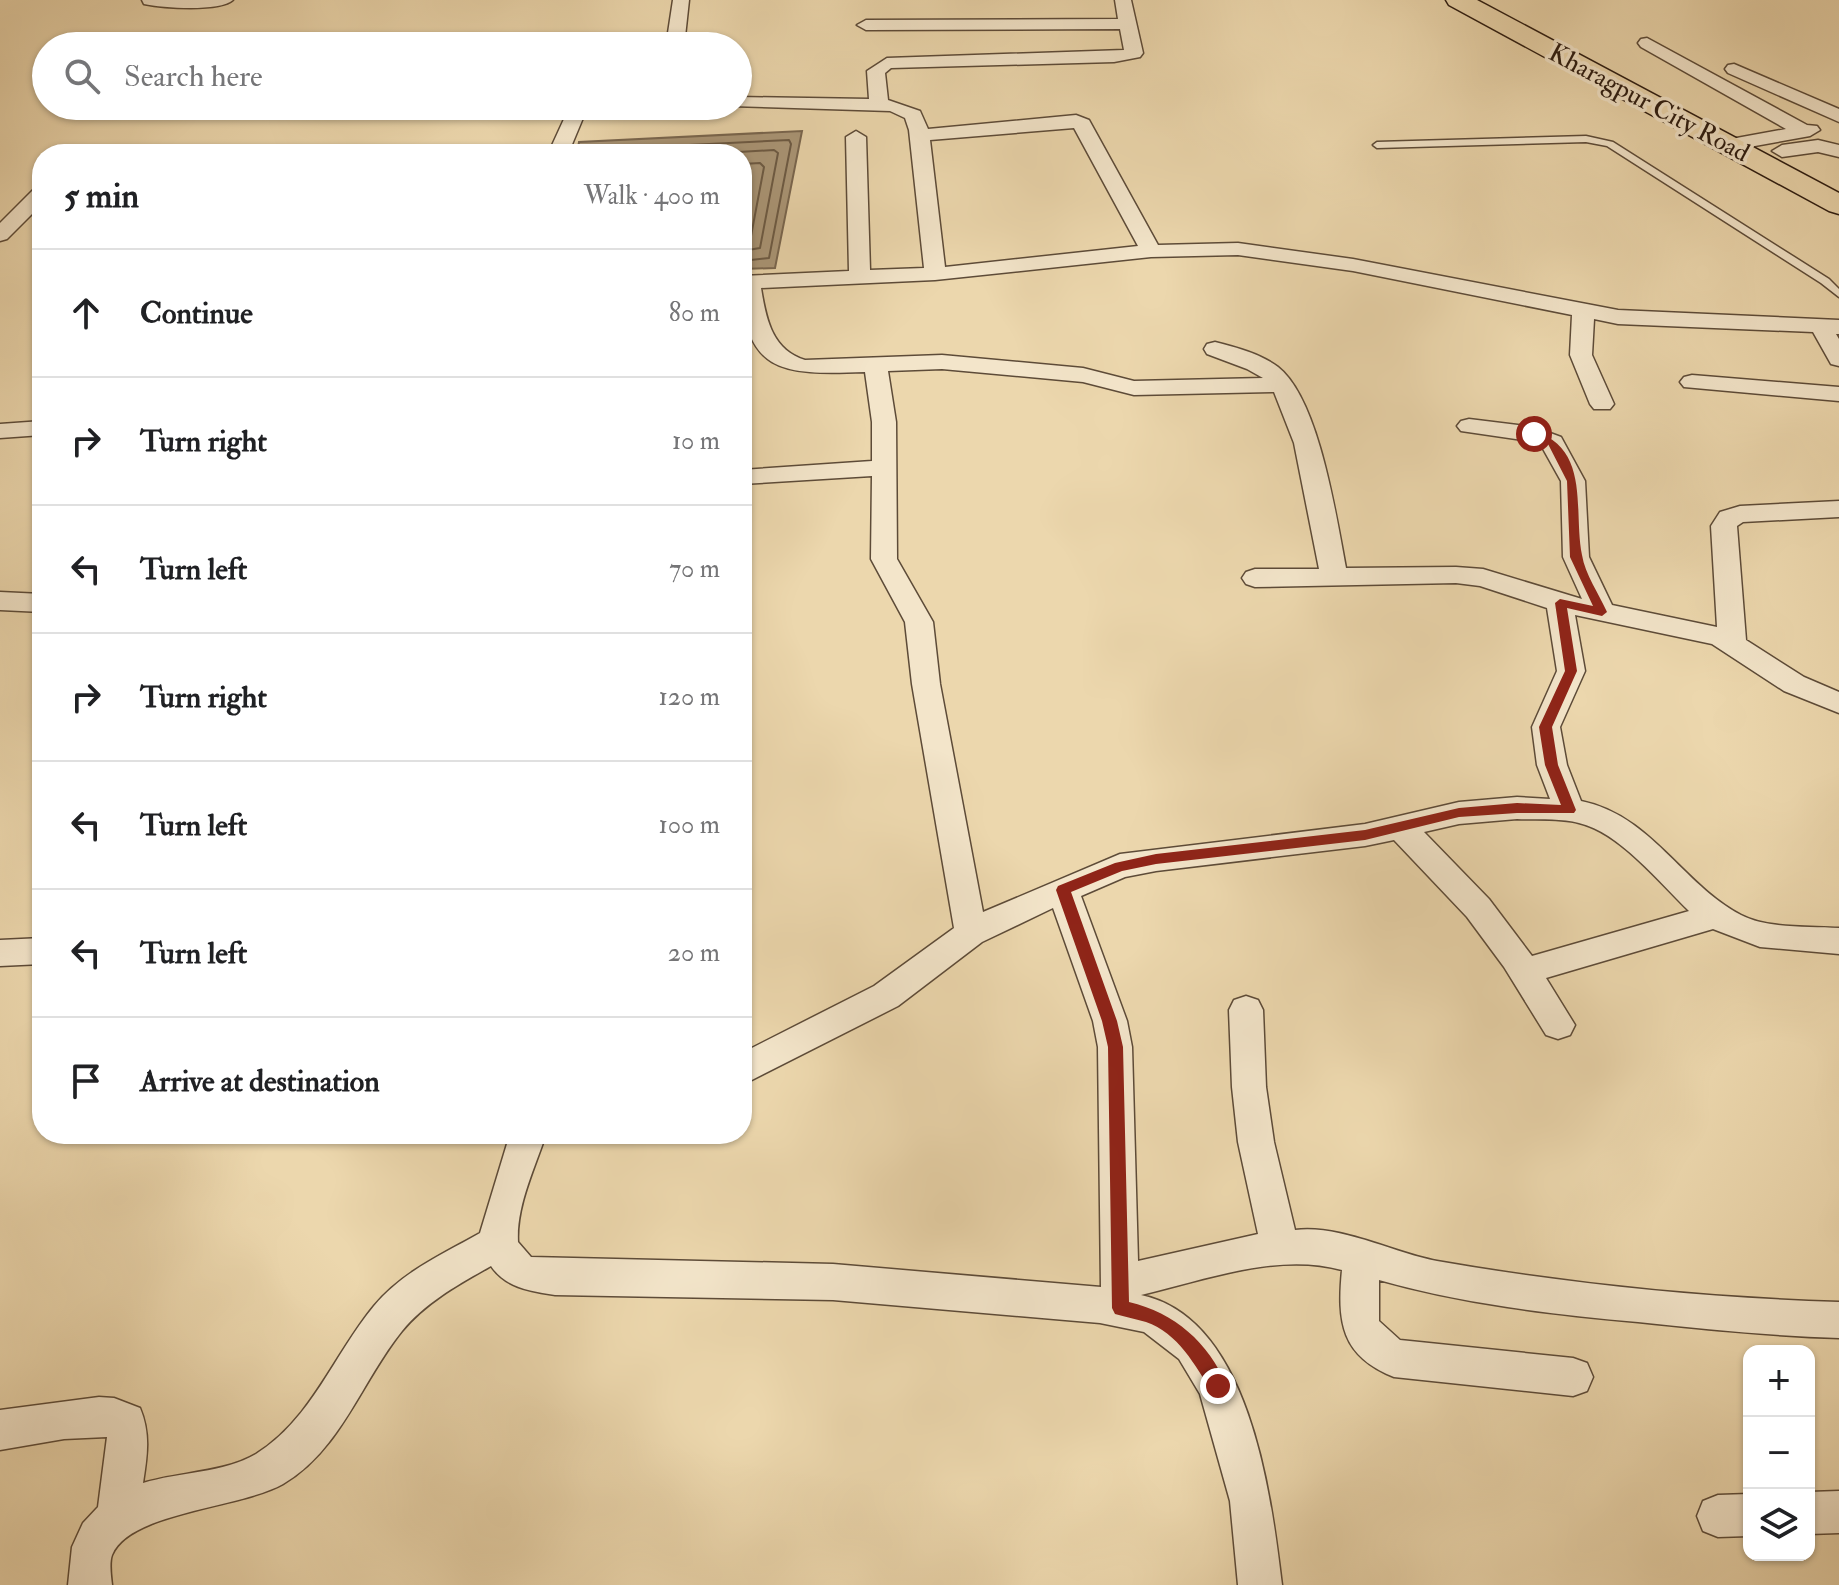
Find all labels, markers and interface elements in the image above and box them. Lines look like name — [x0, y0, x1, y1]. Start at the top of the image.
search box — [32, 32, 752, 120]
street label: Kharagpur City Road — [1543, 37, 1755, 170]
icon: search — [60, 54, 104, 98]
text: Search here — [124, 58, 263, 95]
text: 5 min — [64, 175, 139, 218]
text: Walk · 400 m — [584, 180, 720, 212]
icon: ahead — [64, 291, 108, 335]
text: Continue — [140, 295, 253, 332]
text: 80 m — [669, 297, 720, 329]
route start — [1516, 416, 1552, 452]
icon: right — [64, 419, 108, 463]
text: Turn right — [140, 423, 267, 460]
text: 10 m — [672, 425, 720, 457]
icon: left — [64, 547, 108, 591]
text: Turn left — [140, 551, 247, 588]
text: 70 m — [669, 553, 720, 585]
icon: right — [64, 675, 108, 719]
text: Turn right — [140, 679, 267, 716]
text: 120 m — [659, 681, 720, 713]
icon: left — [64, 803, 108, 847]
text: Turn left — [140, 807, 247, 844]
text: 100 m — [659, 809, 720, 841]
icon: left — [64, 931, 108, 975]
text: Turn left — [140, 935, 247, 972]
text: 20 m — [668, 937, 720, 969]
icon: arrive — [64, 1059, 108, 1103]
text: Arrive at destination — [140, 1063, 380, 1100]
map controls — [1743, 1345, 1815, 1561]
button: + — [1743, 1345, 1815, 1417]
route end — [1200, 1368, 1236, 1404]
button: − — [1743, 1417, 1815, 1489]
button: layers — [1743, 1489, 1815, 1561]

